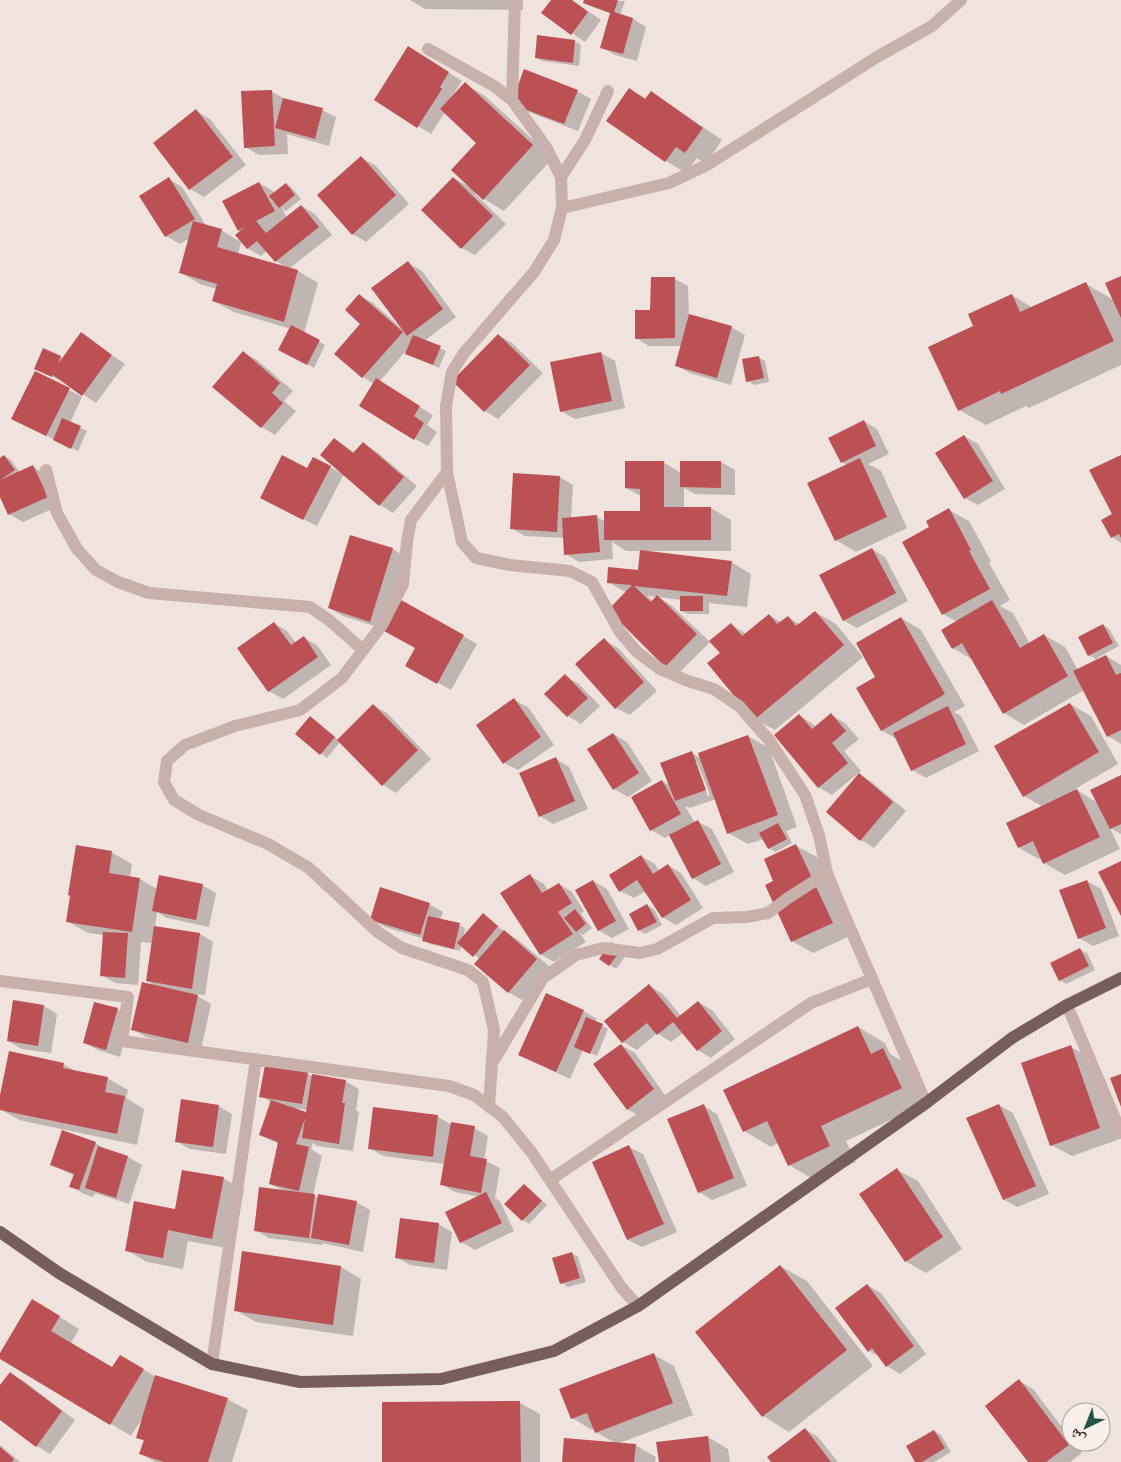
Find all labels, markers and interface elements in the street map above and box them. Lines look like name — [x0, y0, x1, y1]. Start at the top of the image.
north arrow — [1061, 1402, 1111, 1452]
text: ش — [1065, 1425, 1089, 1448]

